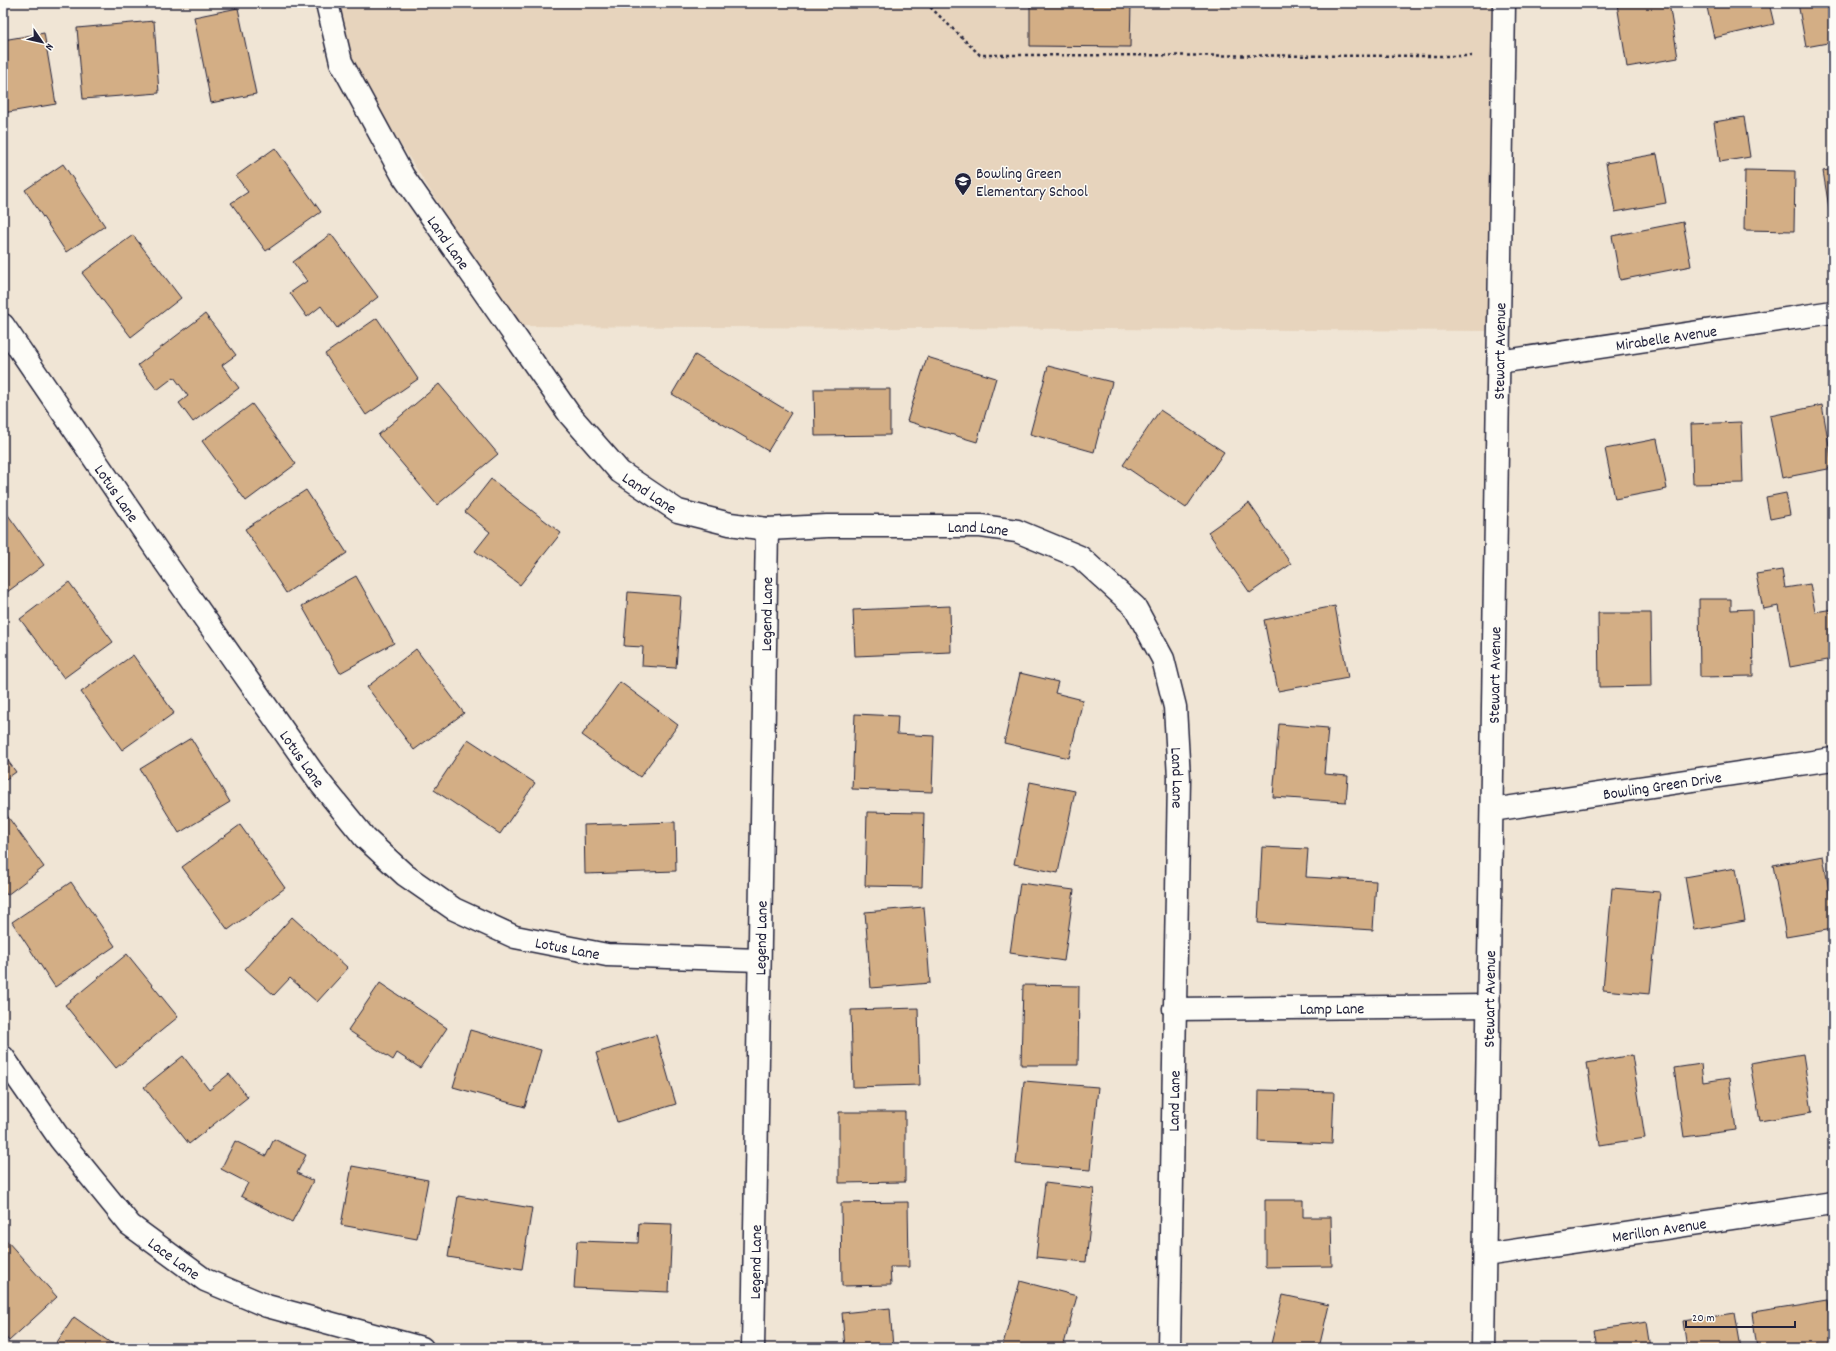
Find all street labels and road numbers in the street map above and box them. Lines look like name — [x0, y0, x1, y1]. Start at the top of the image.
street label: Land Lane — [420, 212, 474, 275]
street label: Stewart Avenue — [1489, 302, 1513, 400]
street label: Mirabelle Avenue — [1614, 321, 1719, 358]
street label: Lotus Lane — [87, 461, 143, 528]
street label: Land Lane — [617, 468, 680, 521]
street label: Land Lane — [948, 517, 1010, 544]
street label: Legend Lane — [756, 577, 780, 652]
street label: Stewart Avenue — [1484, 626, 1508, 724]
street label: Lotus Lane — [273, 726, 329, 793]
street label: Land Lane — [1163, 747, 1188, 809]
street label: Bowling Green Drive — [1601, 767, 1723, 807]
street label: Legend Lane — [750, 901, 775, 976]
street label: Lotus Lane — [533, 932, 602, 967]
street label: Stewart Avenue — [1479, 950, 1503, 1048]
street label: Lamp Lane — [1300, 998, 1364, 1022]
street label: Land Lane — [1163, 1070, 1188, 1132]
street label: Merillon Avenue — [1611, 1213, 1708, 1250]
street label: Legend Lane — [745, 1224, 769, 1300]
street label: Lace Lane — [142, 1233, 204, 1287]

